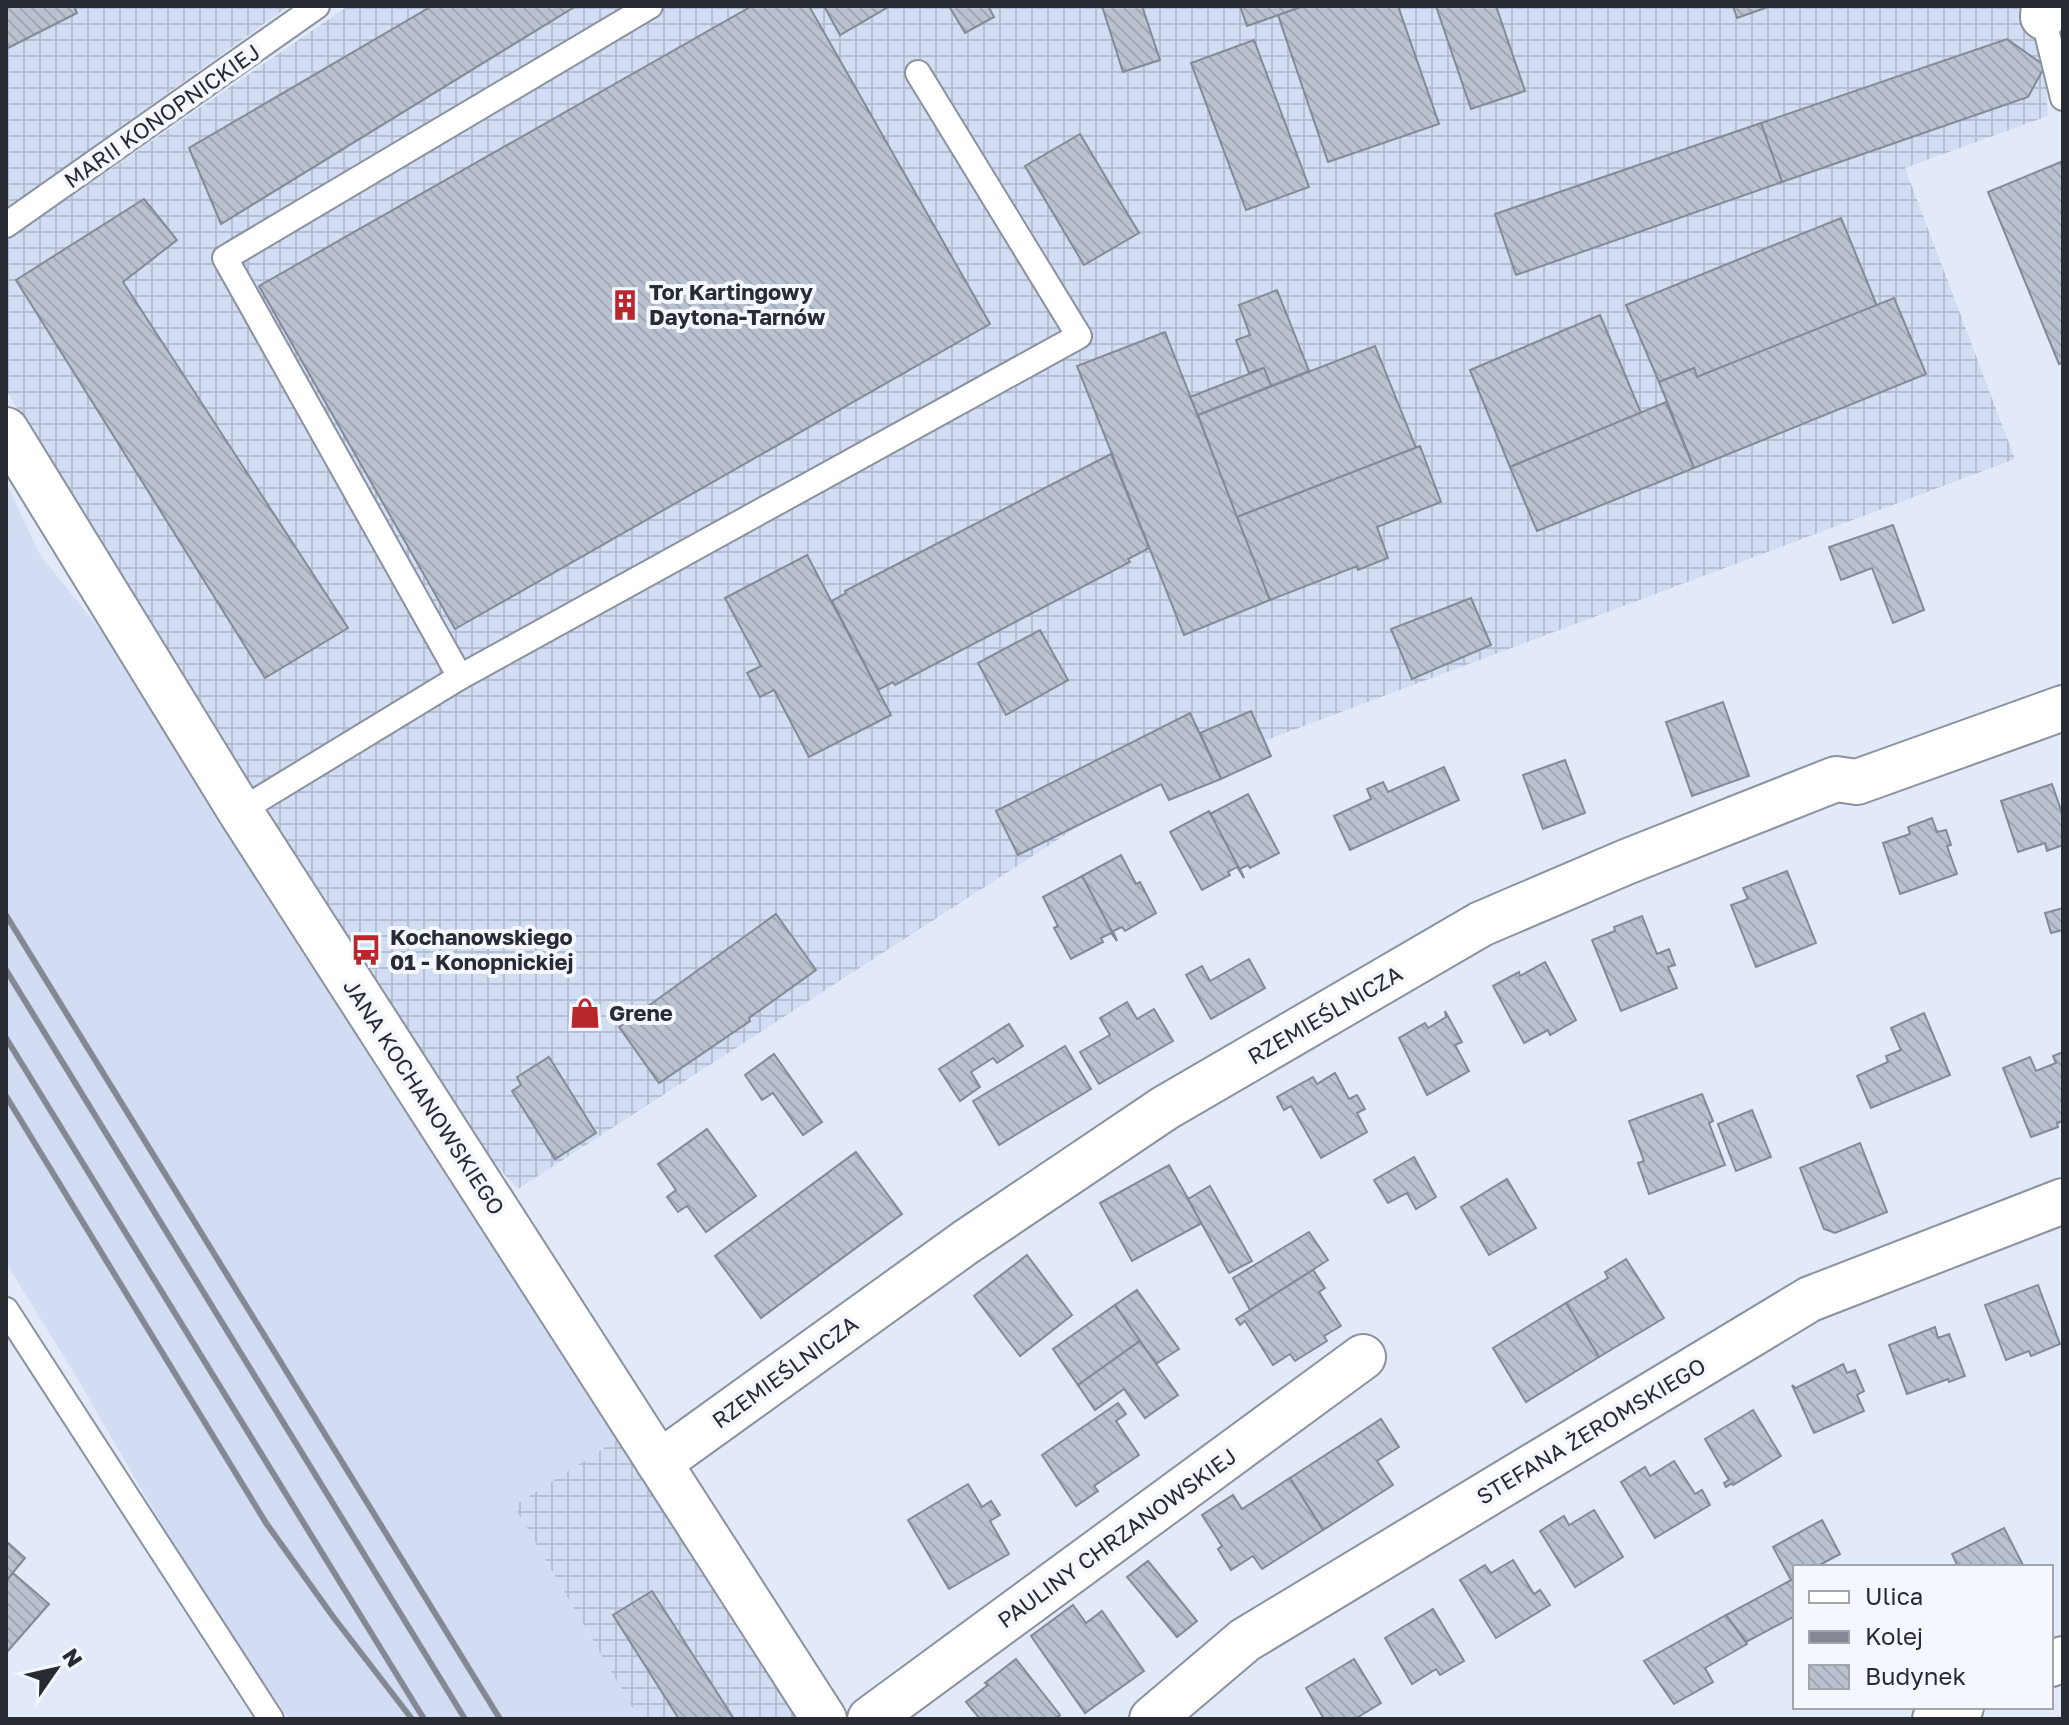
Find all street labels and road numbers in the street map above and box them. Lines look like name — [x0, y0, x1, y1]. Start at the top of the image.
street label: MARII KONOPNICKIEJ — [59, 38, 265, 193]
street label: RZEMIEŚLNICZA — [1243, 959, 1407, 1070]
street label: JANA KOCHANOWSKIEGO — [338, 974, 511, 1220]
street label: RZEMIEŚLNICZA — [706, 1309, 863, 1434]
street label: STEFANA ŻEROMSKIEGO — [1471, 1351, 1710, 1510]
street label: PAULINY CHRZANOWSKIEJ — [992, 1442, 1241, 1633]

